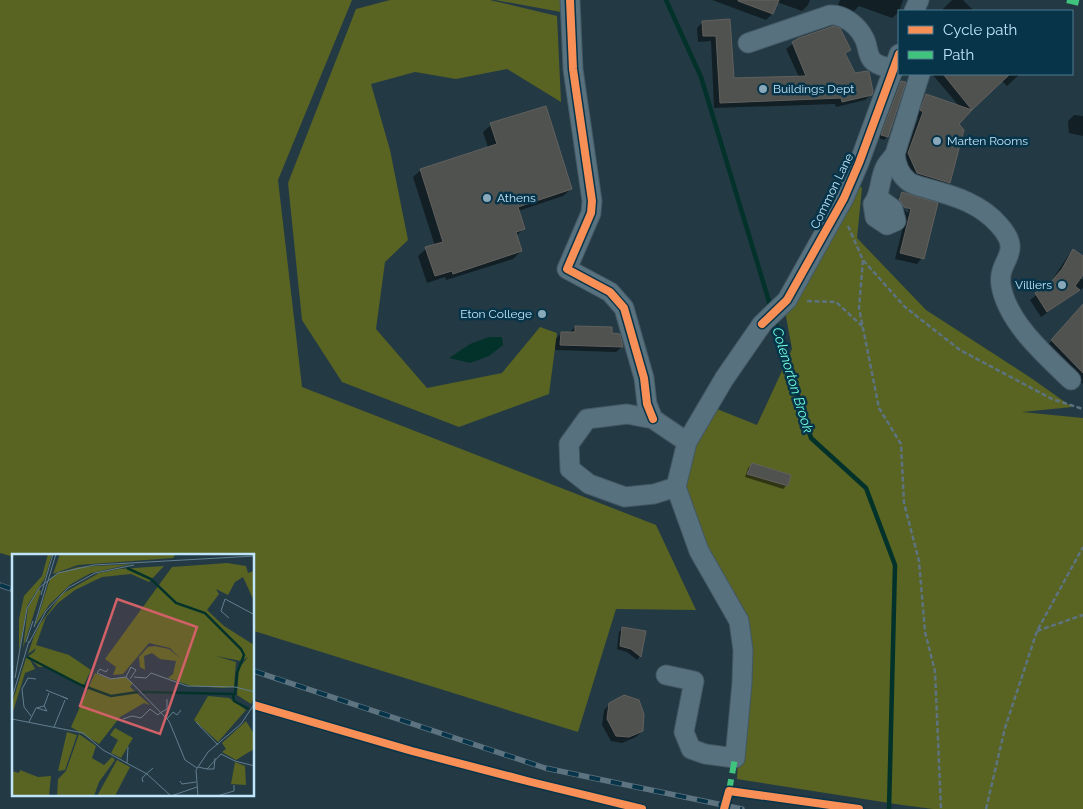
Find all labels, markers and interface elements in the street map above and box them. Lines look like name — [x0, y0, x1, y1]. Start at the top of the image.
legend — [898, 10, 1073, 75]
text: Cycle path — [943, 21, 1017, 39]
text: Path — [943, 46, 974, 64]
place label: Buildings Dept — [773, 82, 854, 96]
marker: Buildings Dept — [757, 83, 769, 95]
place label: Marten Rooms — [947, 134, 1028, 148]
marker: Marten Rooms — [931, 135, 943, 147]
street label: Common Lane — [808, 151, 856, 231]
place label: Athens — [497, 191, 536, 205]
marker: Athens — [481, 192, 493, 204]
place label: Villiers — [1015, 278, 1052, 292]
marker: Villiers — [1056, 279, 1068, 291]
place label: Eton College — [460, 307, 532, 321]
marker: Eton College — [536, 308, 548, 320]
water label: Colenorton Brook — [769, 325, 817, 435]
inset map — [12, 554, 255, 796]

